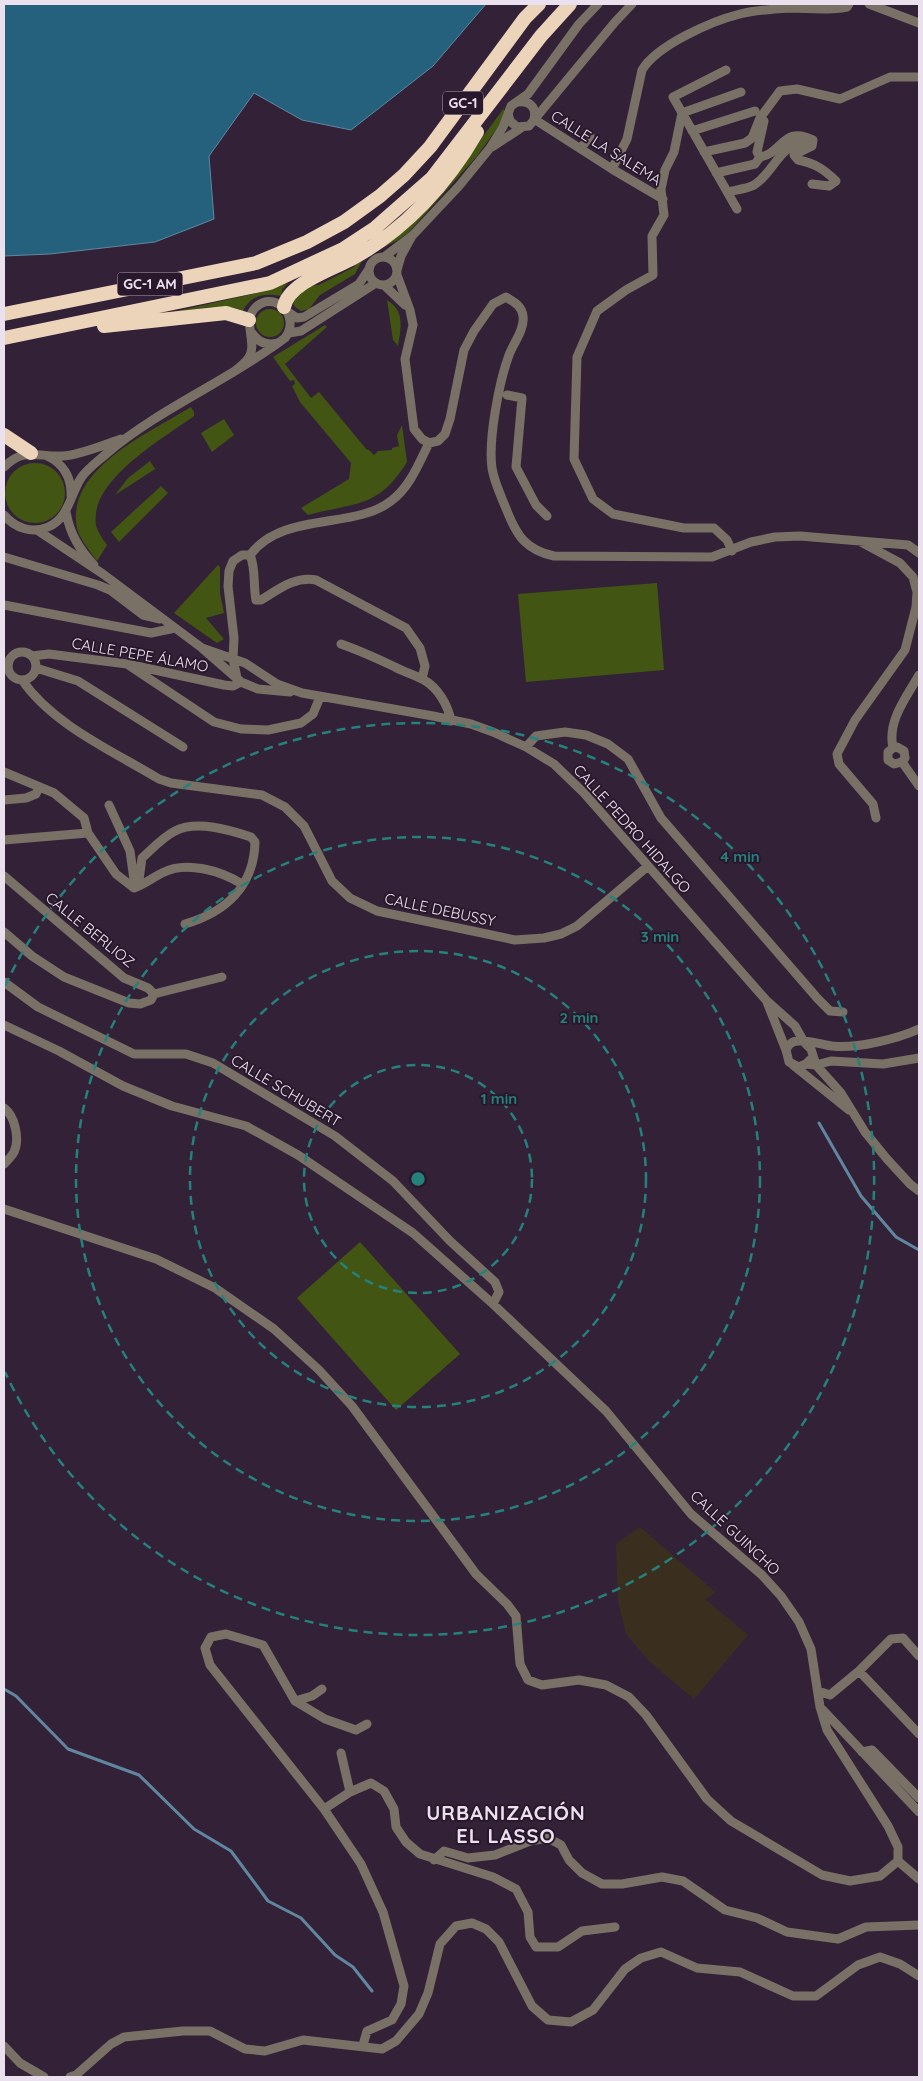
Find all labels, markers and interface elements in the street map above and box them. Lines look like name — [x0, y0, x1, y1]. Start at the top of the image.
road number: GC-1 — [443, 92, 483, 115]
street label: CALLE LA SALEMA — [548, 106, 665, 189]
road number: GC-1 AM — [118, 272, 182, 296]
street label: CALLE PEPE ÁLAMO — [70, 633, 210, 676]
street label: CALLE PEDRO HIDALGO — [570, 760, 695, 897]
text: 4 min — [720, 847, 760, 866]
street label: CALLE BERLIOZ — [42, 888, 139, 971]
street label: CALLE DEBUSSY — [383, 889, 498, 931]
text: 3 min — [641, 927, 679, 946]
text: 2 min — [559, 1008, 599, 1027]
street label: CALLE SCHUBERT — [228, 1050, 345, 1131]
text: 1 min — [481, 1089, 517, 1108]
centre of rings — [409, 1170, 427, 1188]
street label: CALLE GUINCHO — [686, 1486, 784, 1579]
district label: URBANIZACIÓN EL LASSO — [426, 1800, 586, 1848]

